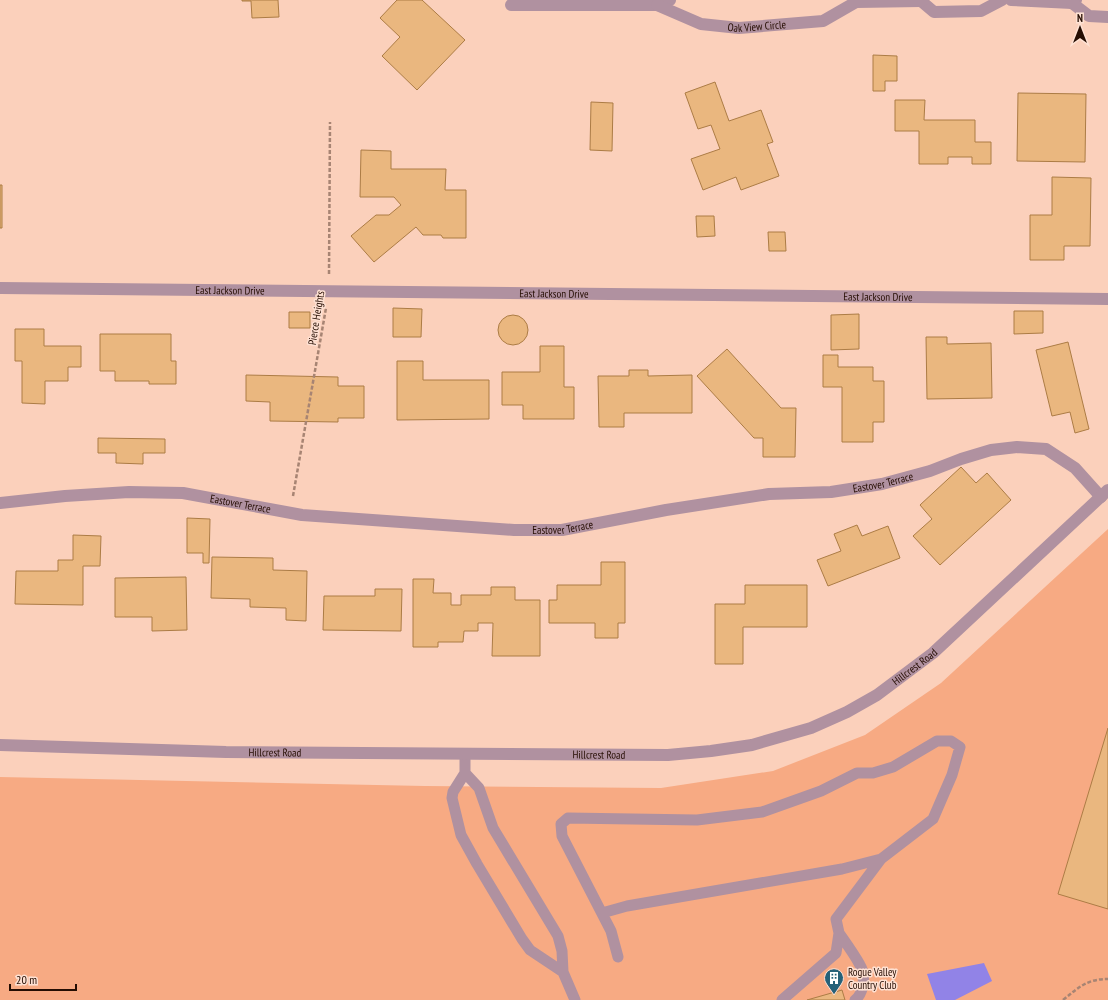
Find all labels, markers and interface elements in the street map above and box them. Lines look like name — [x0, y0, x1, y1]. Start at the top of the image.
north arrow — [1060, 8, 1100, 48]
text: N — [1077, 11, 1083, 25]
street label: Oak View Circle — [727, 17, 787, 35]
street label: East Jackson Drive — [195, 283, 265, 298]
street label: East Jackson Drive — [519, 286, 589, 301]
street label: East Jackson Drive — [843, 289, 913, 304]
street label: Pierce Heights — [305, 290, 327, 346]
street label: Eastover Terrace — [852, 469, 915, 495]
street label: Eastover Terrace — [209, 491, 272, 516]
street label: Eastover Terrace — [532, 517, 595, 537]
street label: Hillcrest Road — [889, 645, 940, 688]
street label: Hillcrest Road — [248, 745, 302, 760]
street label: Hillcrest Road — [572, 747, 626, 762]
place label: Rogue Valley Country Club — [848, 965, 897, 992]
scale bar — [10, 966, 76, 992]
building icon: Rogue Valley Country Club — [823, 967, 845, 995]
text: 20 m — [16, 972, 37, 987]

